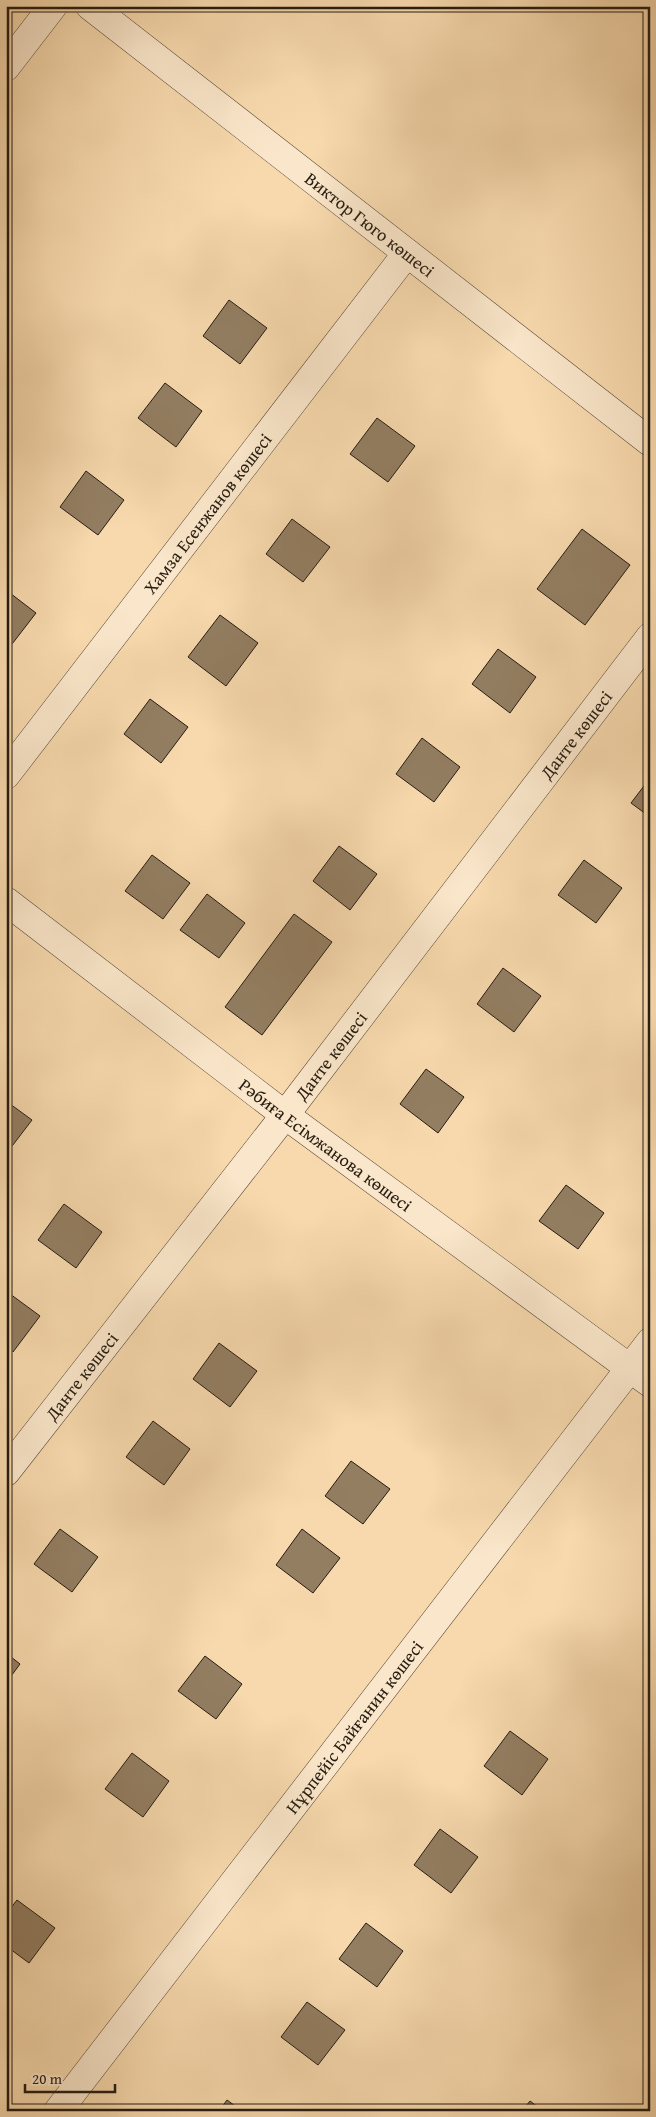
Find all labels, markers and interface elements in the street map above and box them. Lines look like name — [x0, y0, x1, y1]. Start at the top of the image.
street label: Виктор Гюго көшесі — [299, 165, 441, 283]
street label: Хамза Есенжанов көшесі — [136, 427, 278, 600]
street label: Данте көшесі — [532, 684, 618, 785]
street label: Данте көшесі — [287, 1005, 373, 1106]
street label: Рәбиға Есімжанова көшесі — [234, 1071, 418, 1218]
street label: Данте көшесі — [37, 1326, 124, 1427]
street label: Нұрпейіс Байғанин көшесі — [278, 1634, 429, 1819]
scale bar — [25, 2062, 115, 2094]
text: 20 m — [32, 2068, 63, 2089]

